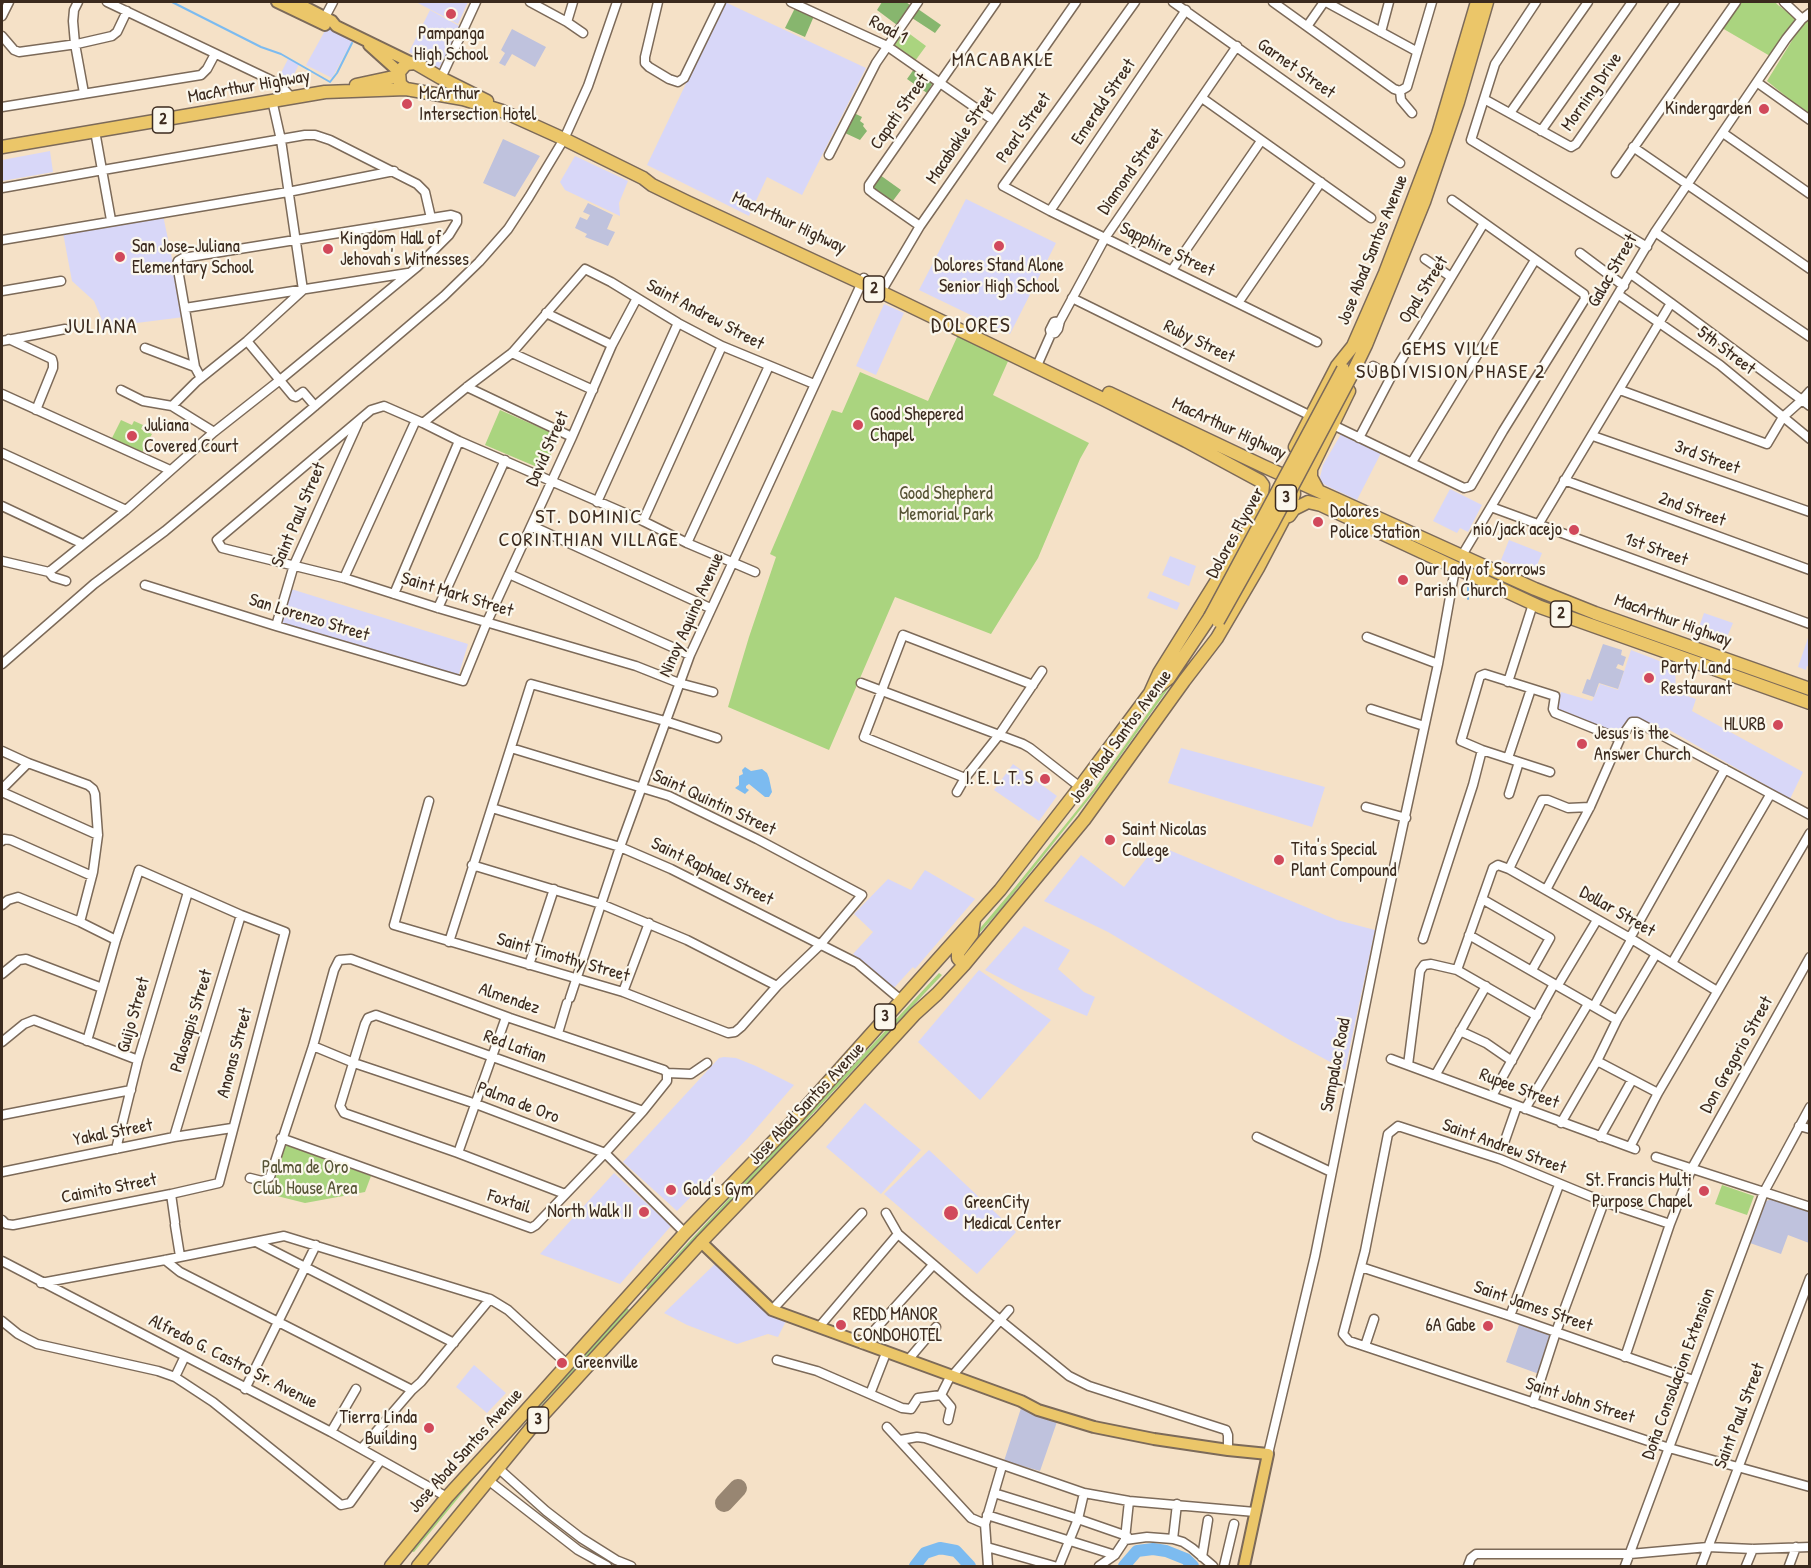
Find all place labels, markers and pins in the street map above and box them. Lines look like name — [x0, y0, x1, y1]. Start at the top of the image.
marker: Pampanga High School — [444, 7, 458, 21]
place label: Pampanga High School — [414, 23, 488, 66]
place label: McArthur Intersection Hotel — [419, 83, 536, 125]
marker: McArthur Intersection Hotel — [400, 97, 414, 111]
place label: Kindergarden — [1665, 98, 1752, 120]
marker: Kindergarden — [1757, 102, 1771, 116]
place label: Kingdom Hall of Jehovah's Witnesses — [340, 228, 469, 270]
place label: San Jose-Juliana Elementary School — [132, 236, 253, 278]
marker: Dolores Stand Alone Senior High School — [992, 239, 1006, 253]
marker: Kingdom Hall of Jehovah's Witnesses — [321, 242, 335, 256]
marker: San Jose-Juliana Elementary School — [113, 250, 127, 264]
place label: Dolores Stand Alone Senior High School — [934, 255, 1064, 298]
place label: Good Shepered Chapel — [870, 404, 963, 446]
place label: Juliana Covered Court — [144, 415, 238, 458]
marker: Good Shepered Chapel — [851, 418, 865, 432]
marker: Juliana Covered Court — [125, 429, 139, 443]
place label: Dolores Police Station — [1330, 501, 1420, 544]
marker: Dolores Police Station — [1311, 515, 1325, 529]
place label: nio/jack acejo — [1472, 519, 1562, 541]
marker: nio/jack acejo — [1567, 523, 1581, 537]
place label: Our Lady of Sorrows Parish Church — [1415, 559, 1546, 602]
marker: Our Lady of Sorrows Parish Church — [1396, 573, 1410, 587]
place label: Party Land Restaurant — [1661, 657, 1732, 700]
marker: Party Land Restaurant — [1642, 671, 1656, 685]
place label: HLURB — [1724, 714, 1766, 736]
marker: HLURB — [1771, 718, 1785, 732]
place label: Jesus is the Answer Church — [1594, 723, 1691, 766]
marker: Jesus is the Answer Church — [1575, 737, 1589, 751]
place label: I. E. L. T. S — [965, 768, 1033, 790]
marker: I. E. L. T. S — [1038, 772, 1052, 786]
place label: Saint Nicolas College — [1122, 819, 1206, 862]
marker: Saint Nicolas College — [1103, 833, 1117, 847]
place label: Tita's Special Plant Compound — [1291, 839, 1397, 882]
marker: Tita's Special Plant Compound — [1272, 853, 1286, 867]
place label: St. Francis Multi Purpose Chapel — [1586, 1170, 1692, 1212]
place label: Gold's Gym — [683, 1179, 753, 1201]
marker: Gold's Gym — [664, 1183, 678, 1197]
marker: St. Francis Multi Purpose Chapel — [1697, 1184, 1711, 1198]
place label: GreenCity Medical Center — [964, 1192, 1061, 1234]
place label: North Walk II — [547, 1201, 632, 1223]
marker: GreenCity Medical Center — [942, 1204, 960, 1222]
marker: North Walk II — [637, 1205, 651, 1219]
place label: REDD MANOR CONDOHOTEL — [853, 1304, 943, 1346]
place label: 6A Gabe — [1426, 1315, 1476, 1337]
marker: REDD MANOR CONDOHOTEL — [834, 1318, 848, 1332]
marker: 6A Gabe — [1481, 1319, 1495, 1333]
place label: Greenville — [574, 1352, 638, 1374]
marker: Greenville — [555, 1356, 569, 1370]
place label: Tierra Linda Building — [339, 1407, 417, 1450]
marker: Tierra Linda Building — [422, 1421, 436, 1435]

